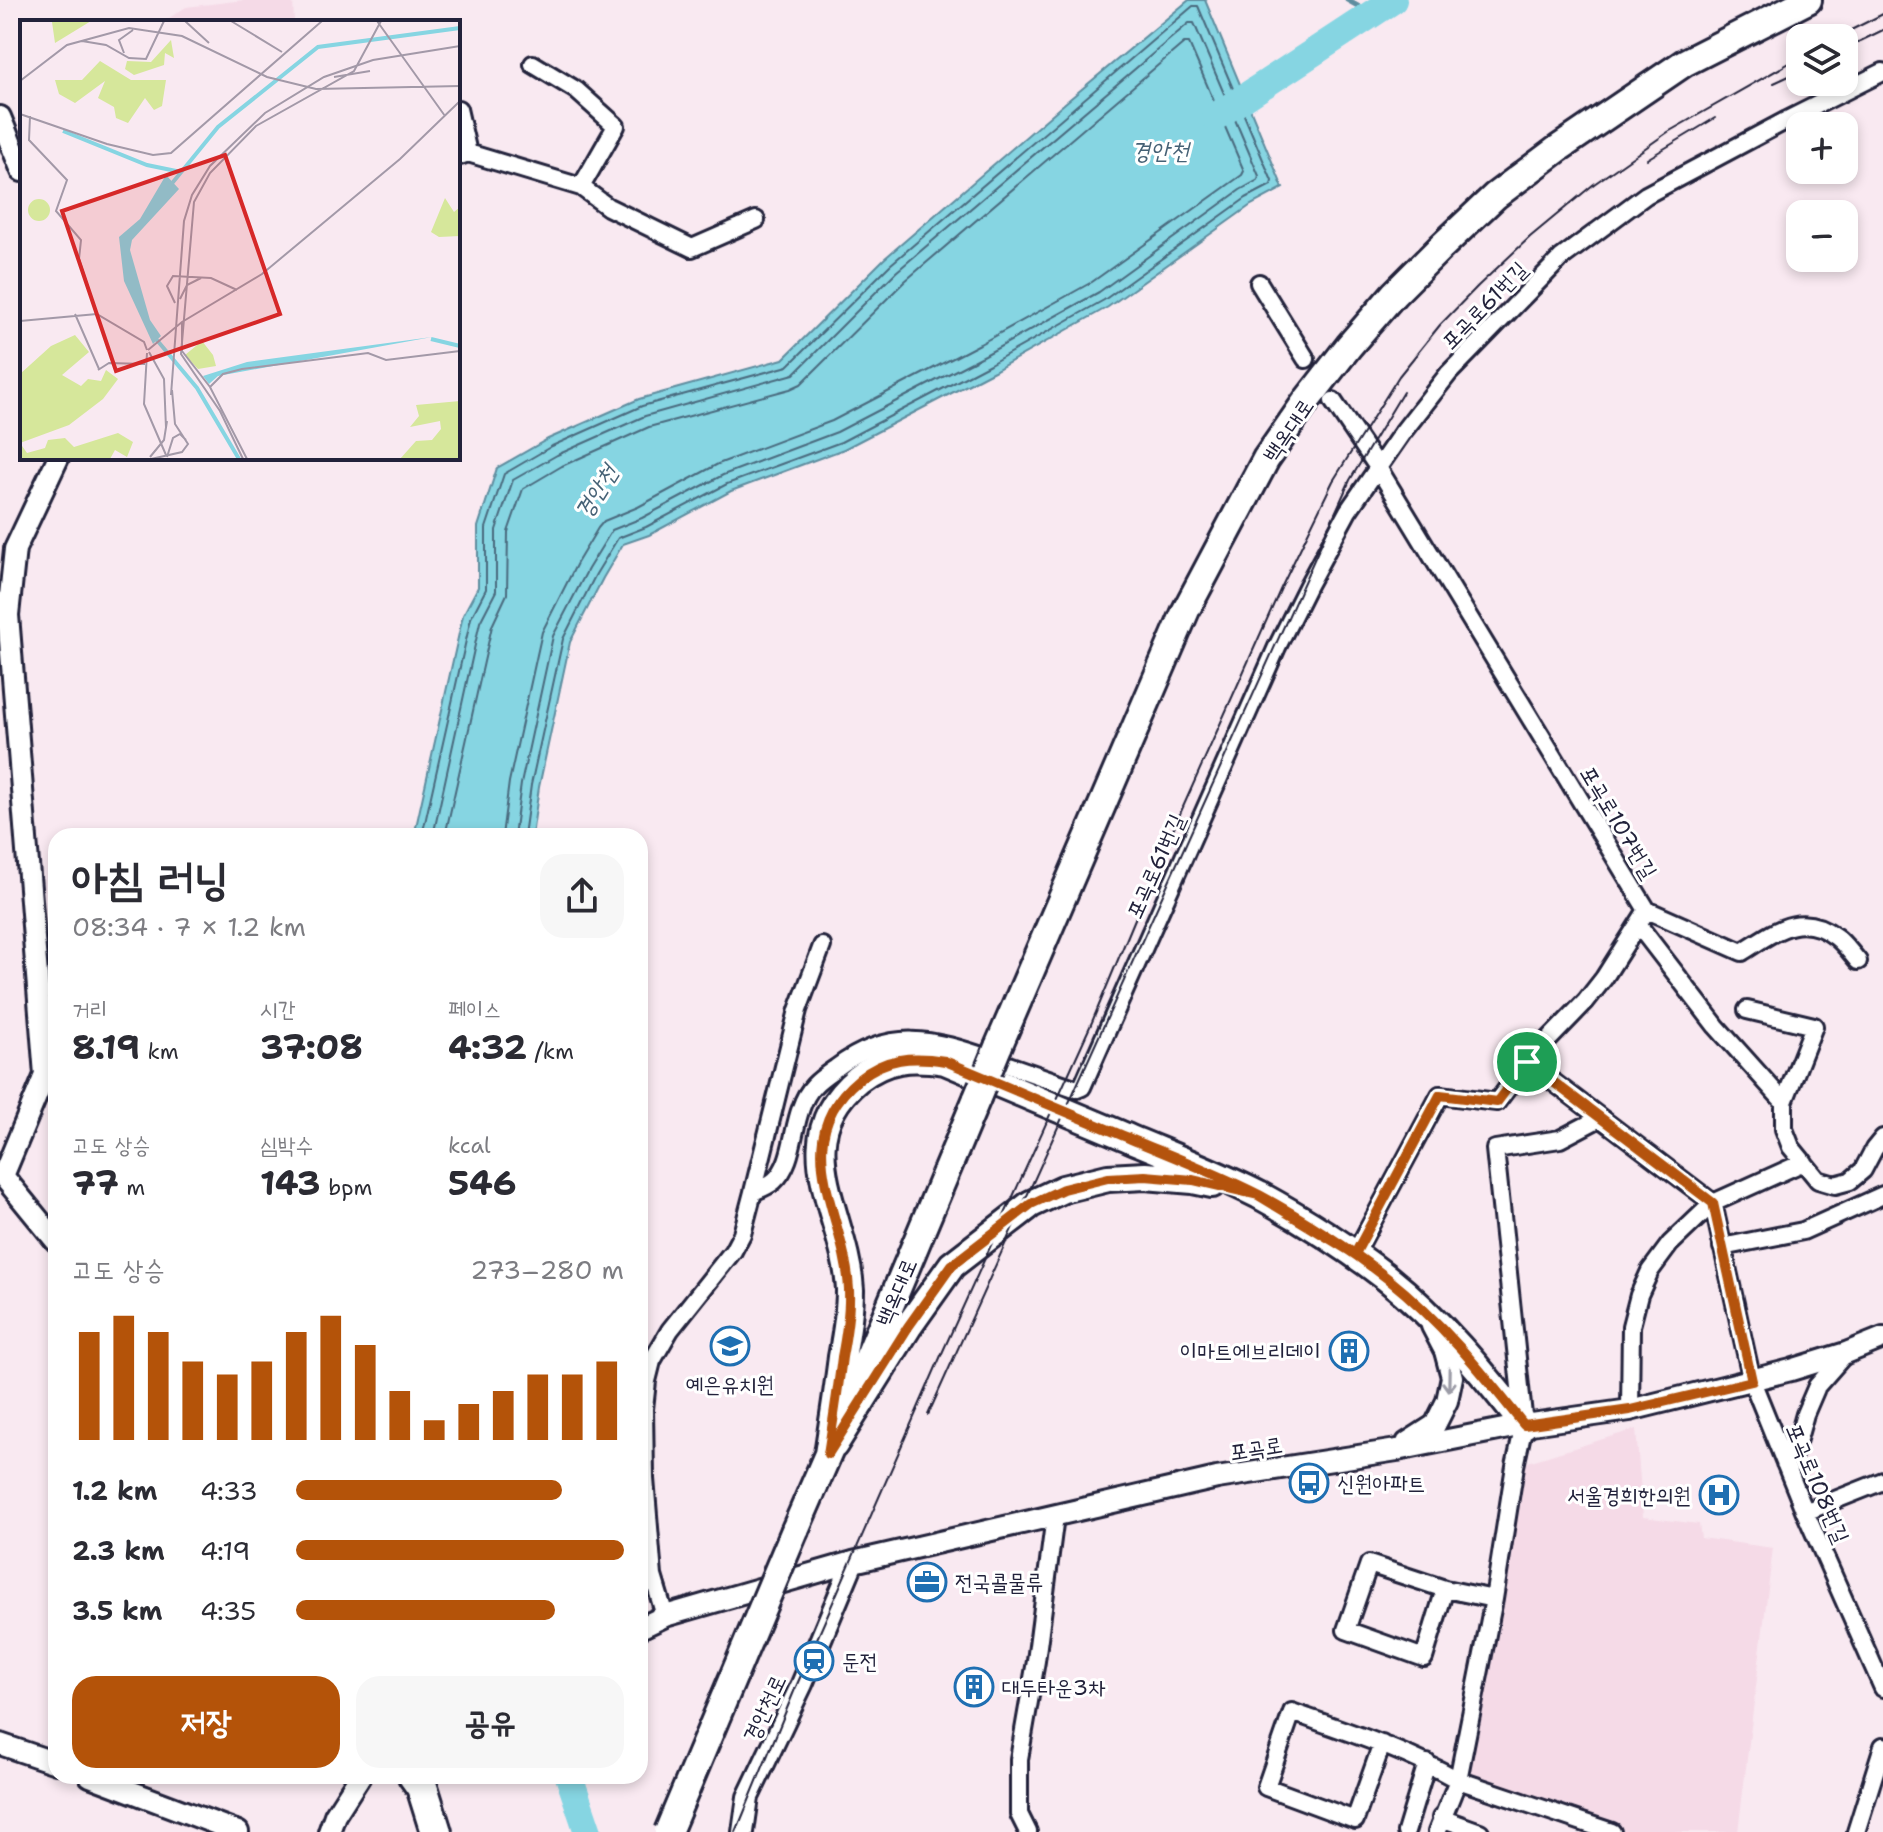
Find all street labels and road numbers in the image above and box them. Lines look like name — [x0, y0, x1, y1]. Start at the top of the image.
street label: 포곡로61번길 — [1435, 255, 1534, 355]
street label: 백옥대로 — [1257, 393, 1320, 468]
street label: 포곡로107번길 — [1574, 760, 1664, 884]
street label: 포곡로61번길 — [1120, 809, 1191, 923]
street label: 백옥대로 — [869, 1254, 924, 1330]
street label: 포곡로108번길 — [1779, 1419, 1856, 1548]
street label: 포곡로 — [1228, 1430, 1285, 1467]
street label: 경안천로 — [736, 1670, 793, 1746]

